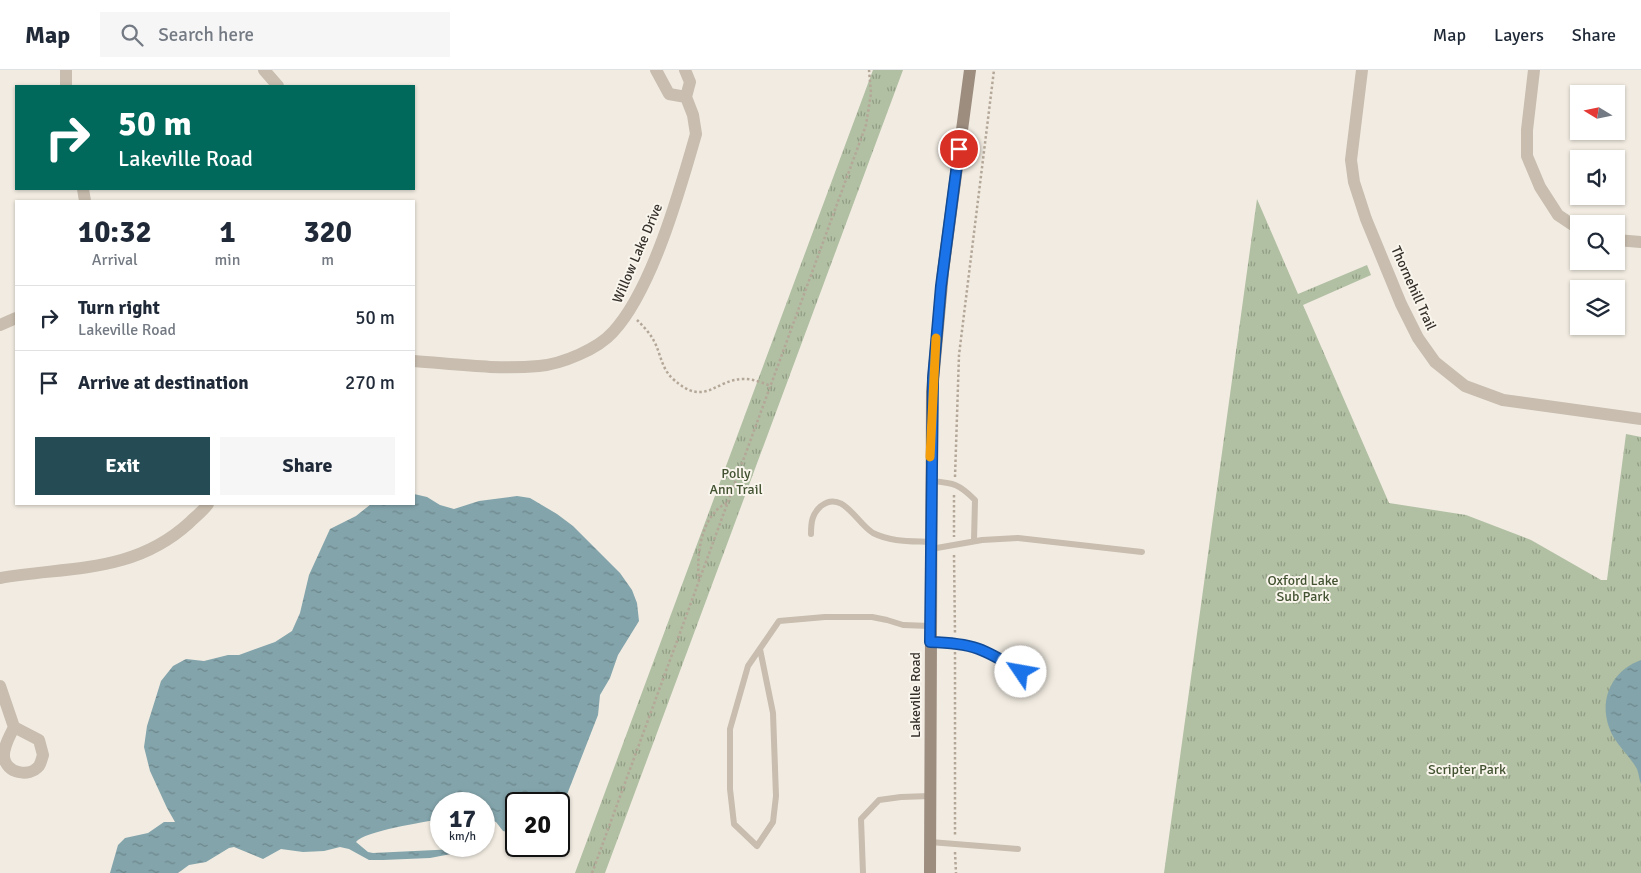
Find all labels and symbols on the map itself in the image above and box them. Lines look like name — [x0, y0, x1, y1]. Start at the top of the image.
north arrow — [1570, 85, 1625, 140]
pin — [938, 128, 980, 170]
street label: Willow Lake Drive — [609, 201, 666, 305]
street label: Thornehill Trail — [1387, 243, 1440, 333]
park label: Polly Ann Trail — [709, 465, 763, 498]
park label: Oxford Lake Sub Park — [1268, 572, 1338, 605]
position arrow — [994, 645, 1046, 697]
street label: Lakeville Road — [907, 652, 924, 738]
park label: Scripter Park — [1428, 761, 1506, 778]
speed limit sign: 20 — [505, 792, 570, 857]

